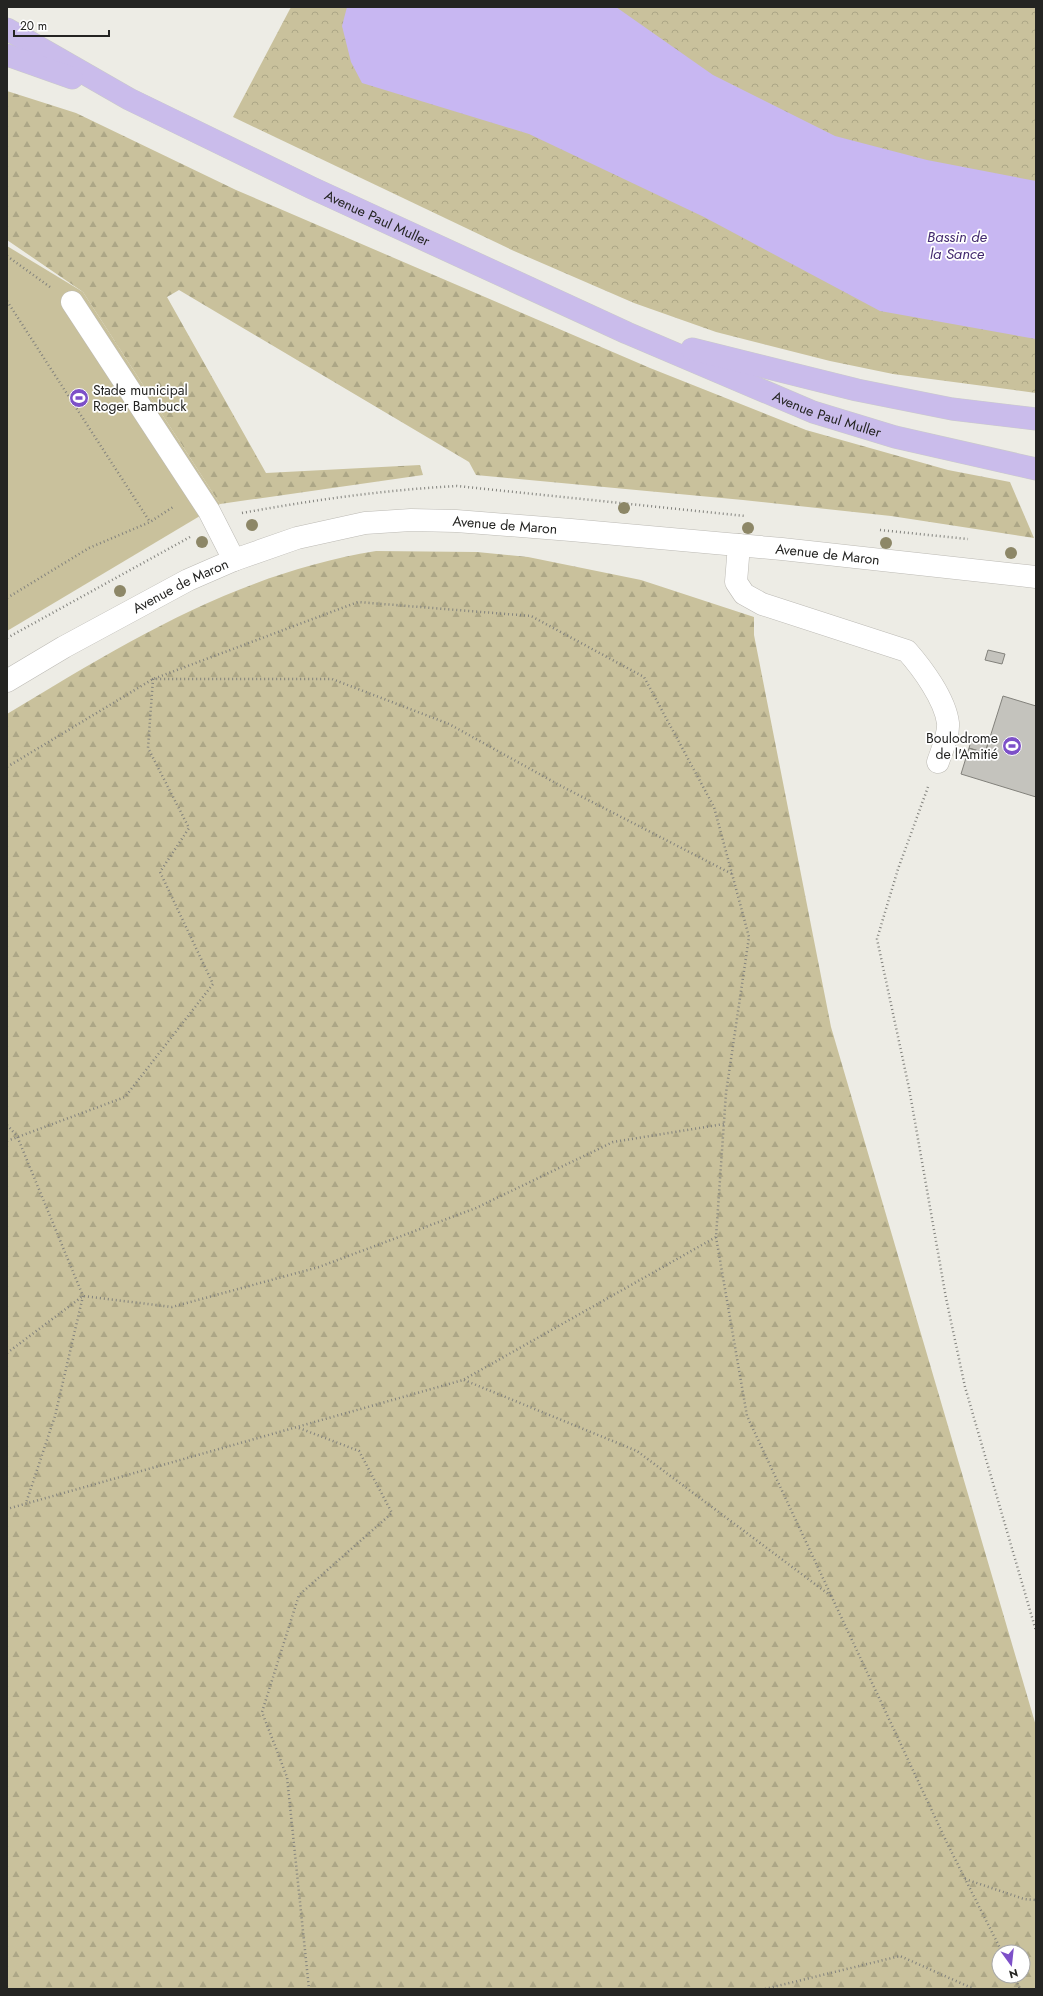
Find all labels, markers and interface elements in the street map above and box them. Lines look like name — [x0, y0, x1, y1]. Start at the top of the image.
scale bar — [14, 12, 109, 38]
text: 20 m — [20, 17, 47, 35]
street label: Avenue Paul Muller — [321, 185, 433, 251]
water label: Bassin de la Sance — [927, 226, 987, 265]
place label: Stade municipal Roger Bambuck — [93, 380, 188, 416]
street label: Avenue Paul Muller — [770, 386, 884, 442]
sports icon: Stade municipal Roger Bambuck — [68, 387, 90, 409]
street label: Avenue de Maron — [452, 511, 558, 539]
street label: Avenue de Maron — [775, 538, 881, 570]
street label: Avenue de Maron — [129, 554, 232, 618]
place label: Boulodrome de l'Amitié — [926, 728, 998, 764]
sports icon: Boulodrome de l'Amitié — [1001, 735, 1023, 757]
north arrow — [991, 1944, 1031, 1984]
text: N — [1007, 1965, 1020, 1983]

